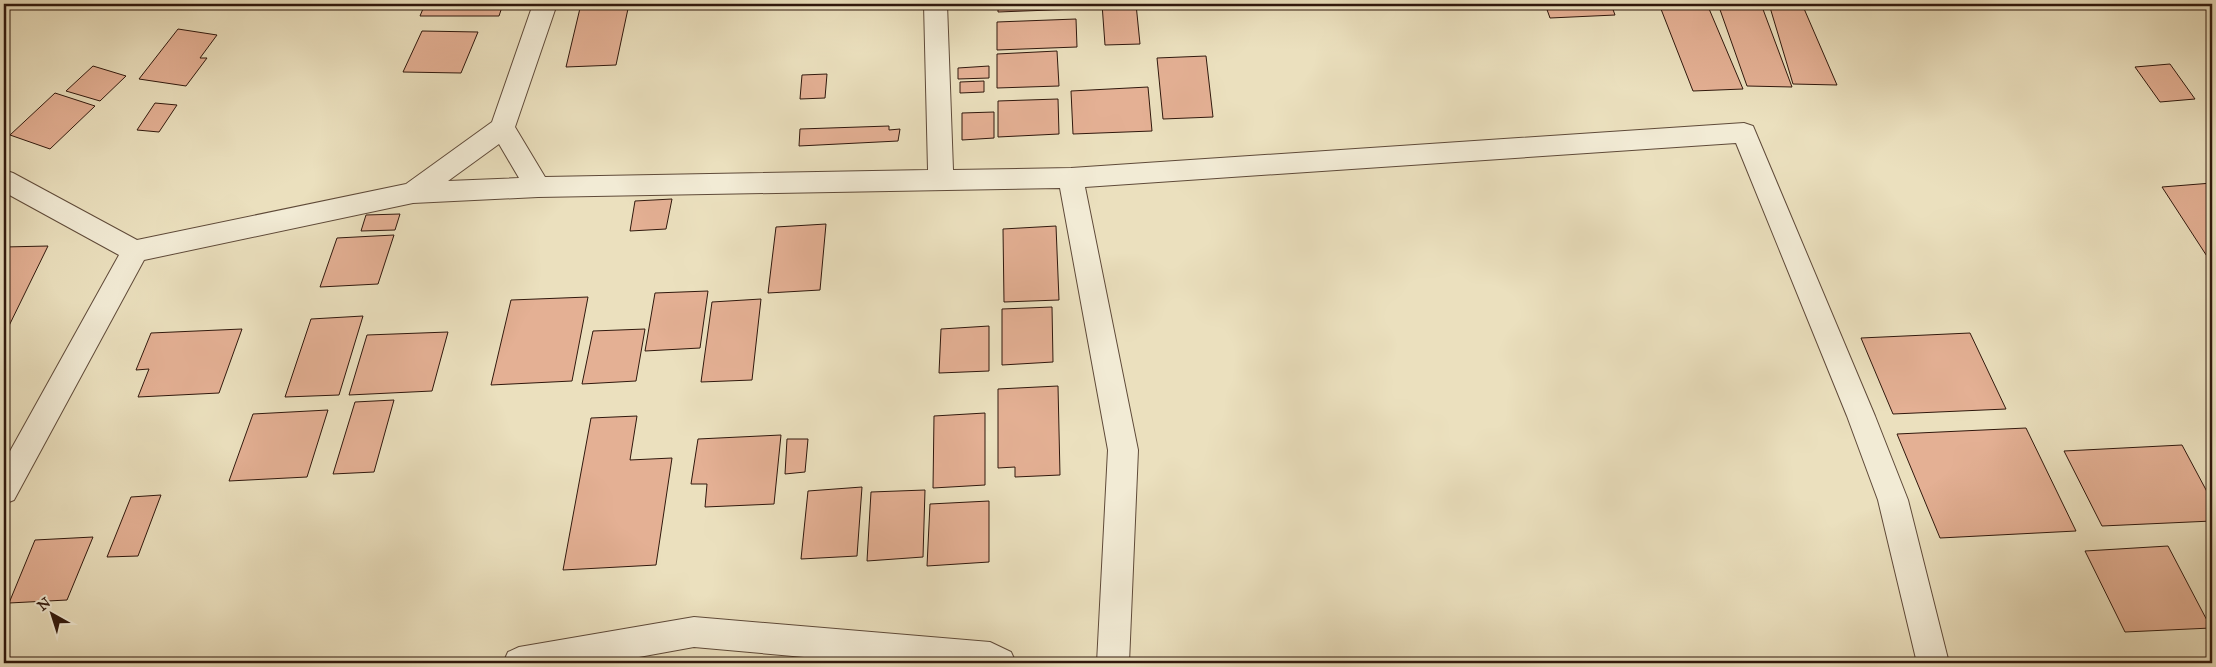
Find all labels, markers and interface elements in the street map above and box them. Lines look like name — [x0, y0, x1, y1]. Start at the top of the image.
north arrow — [28, 590, 78, 640]
text: N — [34, 594, 54, 615]

